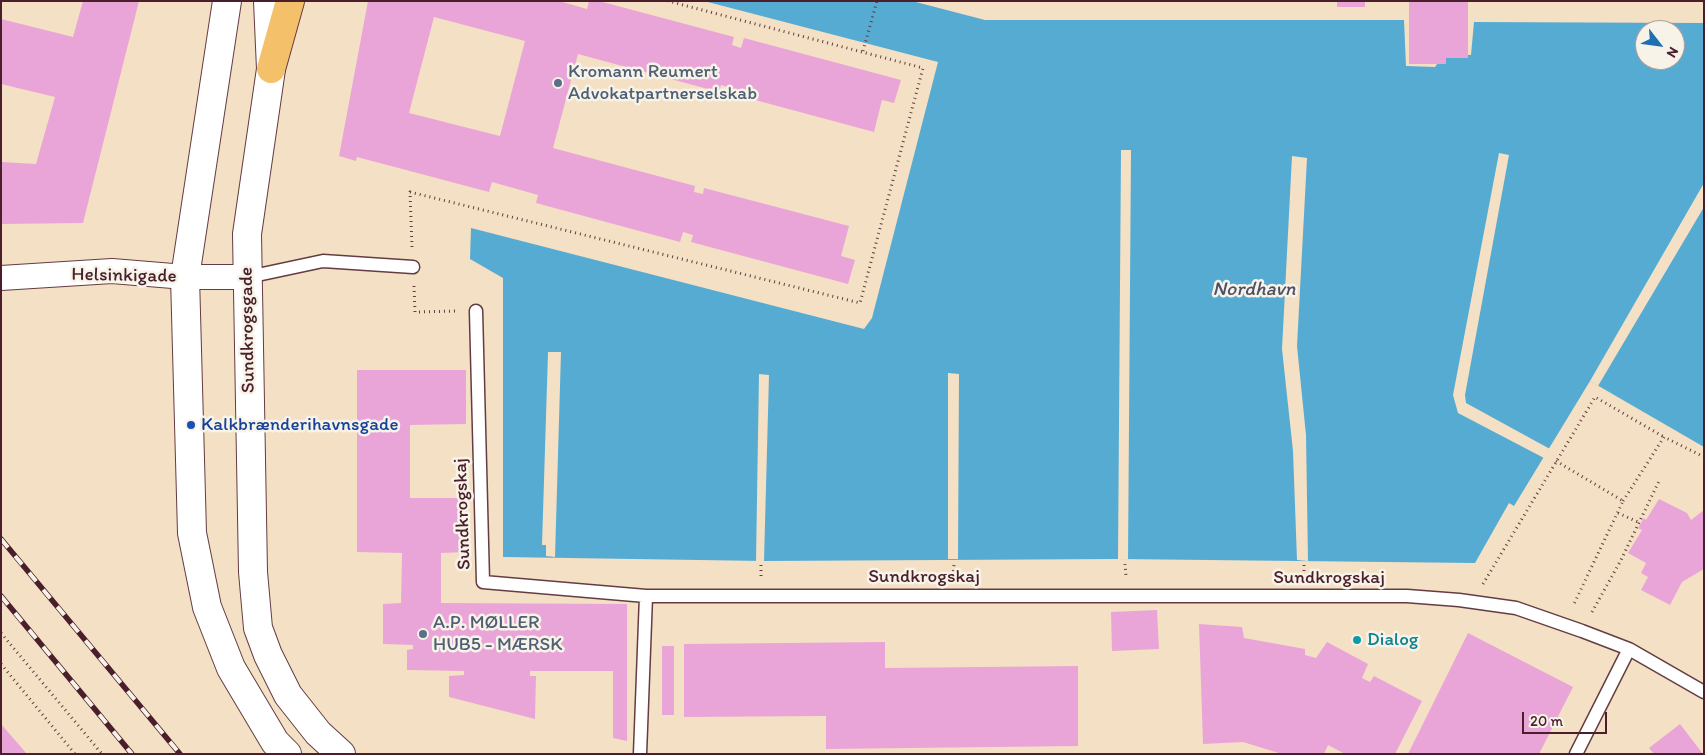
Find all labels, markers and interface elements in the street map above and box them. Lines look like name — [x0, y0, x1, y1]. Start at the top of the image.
north arrow — [1635, 20, 1685, 70]
text: N — [1663, 44, 1682, 61]
place label: Kromann Reumert Advokatpartnerselskab — [568, 61, 757, 105]
marker: Kromann Reumert Advokatpartnerselskab — [552, 77, 564, 89]
street label: Helsinkigade — [71, 264, 177, 288]
street label: Sundkrogsgade — [236, 267, 260, 393]
water label: Nordhavn — [1213, 278, 1295, 302]
place label: Kalkbrænderihavnsgade — [201, 414, 399, 436]
marker: Kalkbrænderihavnsgade — [185, 419, 197, 431]
street label: Sundkrogskaj — [450, 458, 476, 570]
street label: Sundkrogskaj — [868, 566, 980, 588]
street label: Sundkrogskaj — [1273, 567, 1385, 589]
place label: A.P. MØLLER HUB5 - MÆRSK — [433, 612, 562, 656]
marker: A.P. MØLLER HUB5 - MÆRSK — [417, 628, 429, 640]
place label: Dialog — [1367, 629, 1418, 651]
marker: Dialog — [1351, 634, 1363, 646]
scale bar — [1525, 702, 1610, 734]
text: 20 m — [1530, 712, 1563, 730]

